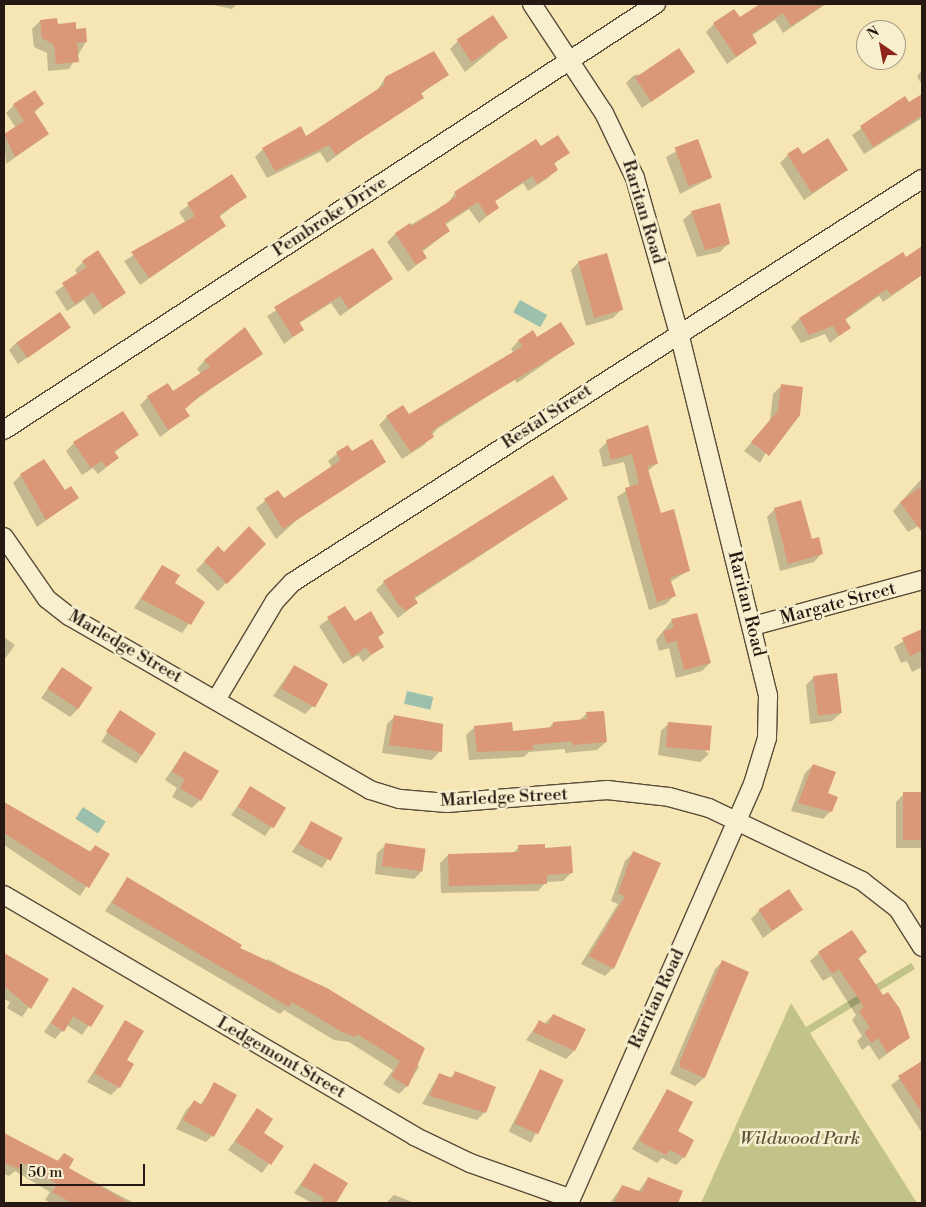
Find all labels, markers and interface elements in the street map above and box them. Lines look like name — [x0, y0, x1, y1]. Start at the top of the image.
north arrow — [856, 20, 906, 70]
text: N — [864, 23, 883, 44]
street label: Raritan Road — [617, 157, 669, 267]
street label: Pembroke Drive — [269, 172, 391, 262]
street label: Restal Street — [498, 380, 596, 454]
street label: Raritan Road — [722, 549, 770, 659]
street label: Margate Street — [778, 578, 898, 630]
street label: Marledge Street — [64, 606, 186, 688]
street label: Marledge Street — [440, 784, 568, 812]
street label: Raritan Road — [624, 946, 690, 1052]
street label: Ledgemont Street — [213, 1012, 349, 1104]
park label: Wildwood Park — [740, 1128, 860, 1150]
scale bar — [22, 1154, 148, 1186]
text: 50 m — [28, 1163, 62, 1182]

